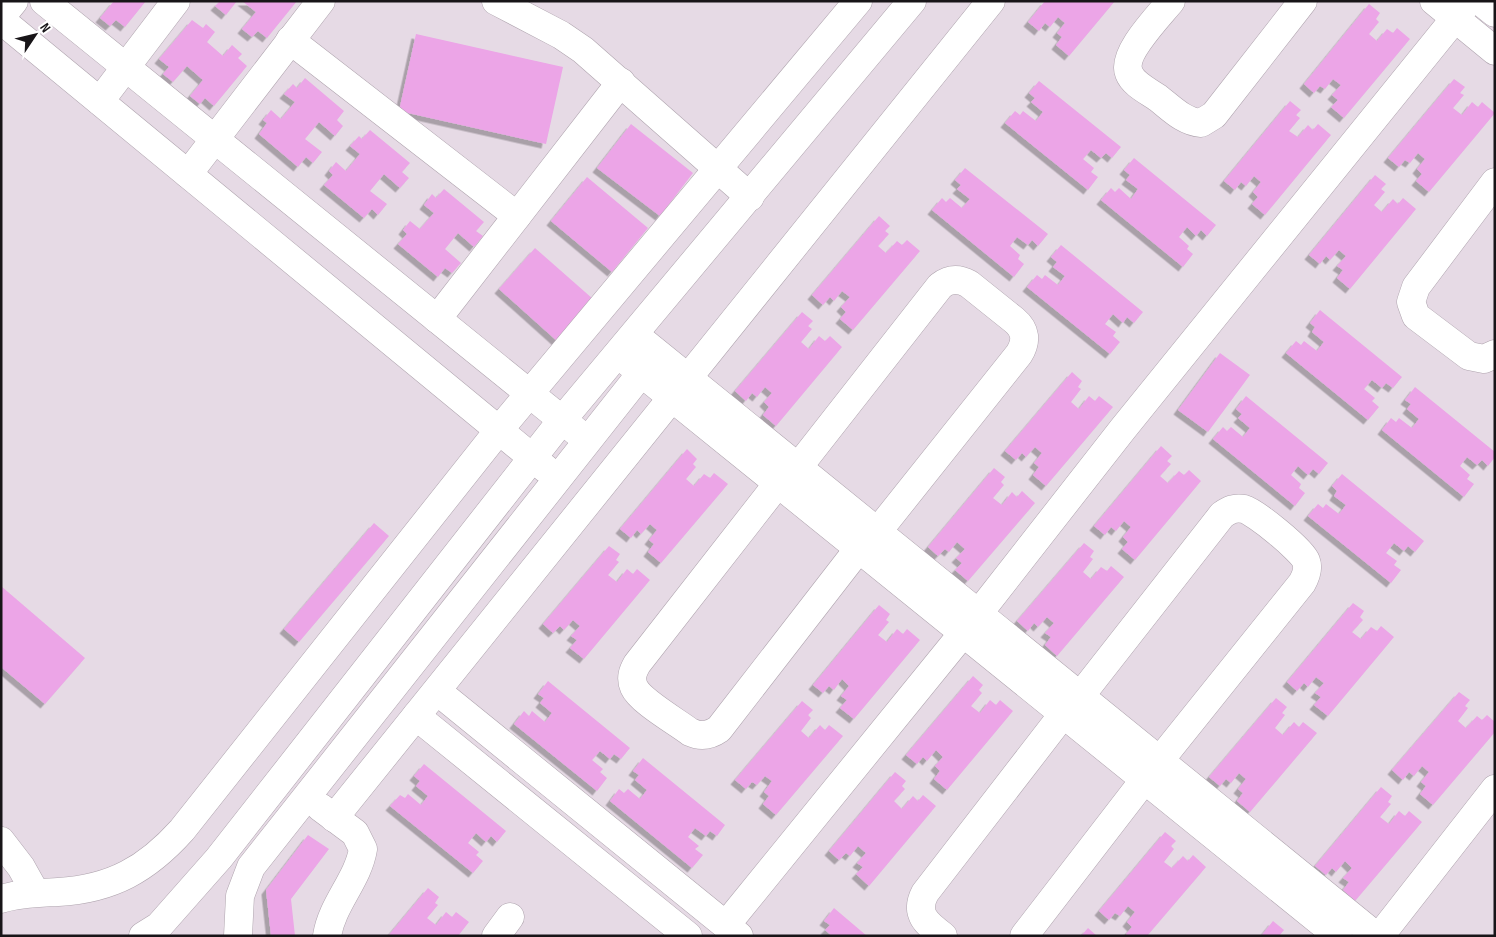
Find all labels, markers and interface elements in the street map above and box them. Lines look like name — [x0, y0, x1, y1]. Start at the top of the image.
north arrow — [10, 10, 60, 60]
text: N — [36, 20, 54, 36]

